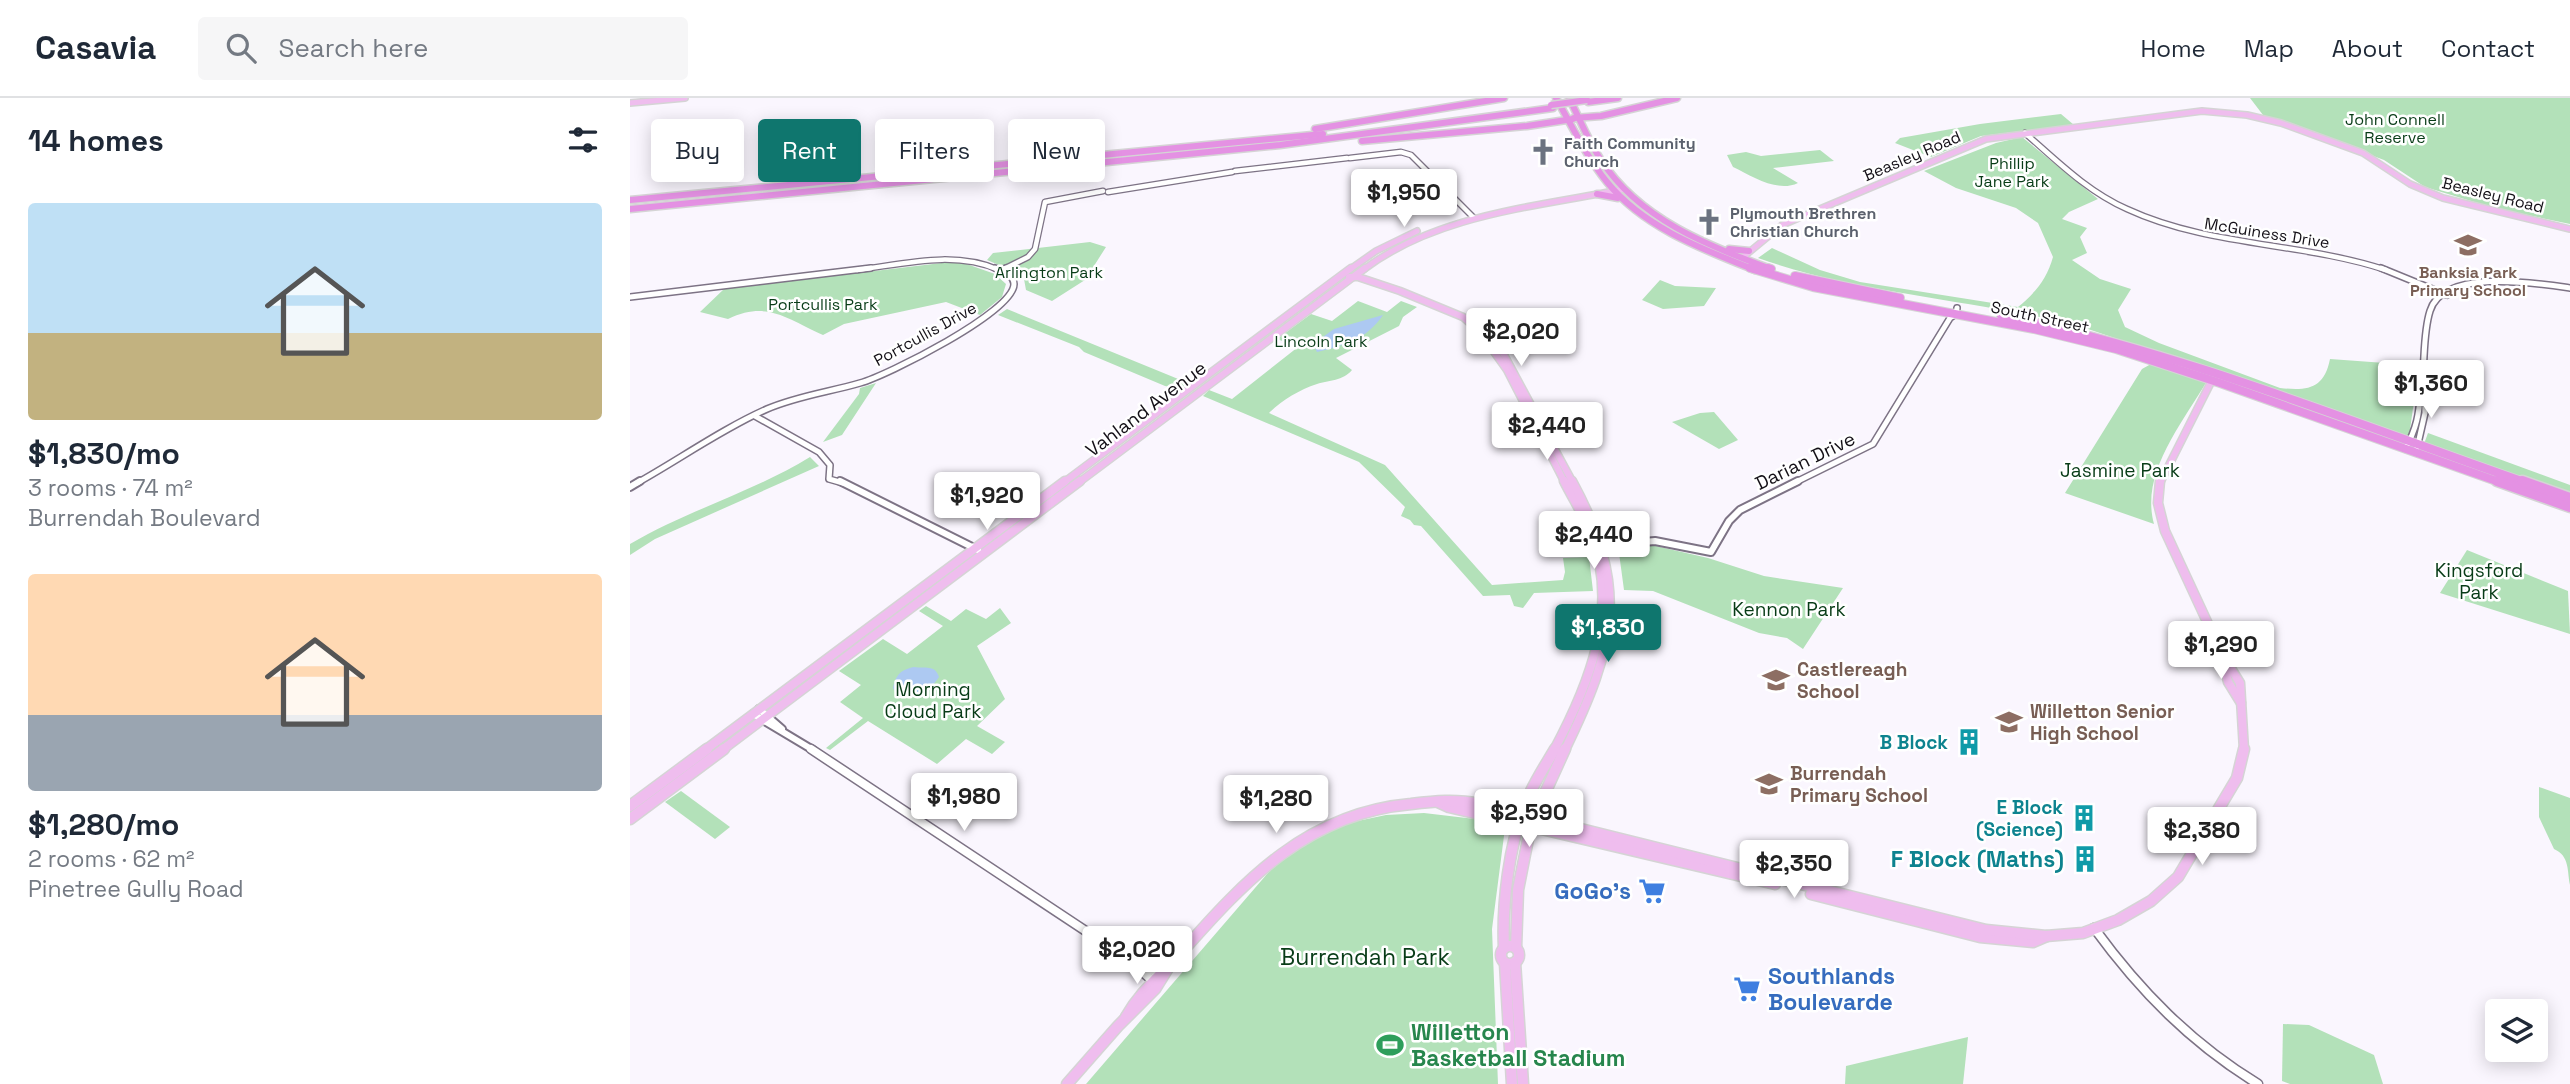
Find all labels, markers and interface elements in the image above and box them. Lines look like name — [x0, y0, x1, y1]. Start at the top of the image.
search box — [198, 17, 688, 80]
text: Casavia — [35, 27, 156, 69]
icon: search — [222, 29, 260, 67]
text: Search here — [278, 31, 428, 65]
text: Home — [2140, 33, 2206, 64]
text: Map — [2244, 33, 2294, 64]
text: About — [2332, 33, 2403, 64]
text: Contact — [2441, 33, 2535, 64]
park label: John Connell Reserve — [2345, 109, 2445, 148]
chip: Buy — [651, 119, 744, 182]
chip: Rent — [758, 119, 861, 182]
chip: Filters — [875, 119, 994, 182]
chip: New — [1008, 119, 1105, 182]
text: 14 homes — [28, 121, 164, 160]
icon: filters — [564, 121, 602, 159]
street label: Beasley Road — [1860, 126, 1964, 186]
place label: Faith Community Church — [1564, 133, 1696, 172]
church icon: Faith Community Church — [1528, 137, 1558, 167]
park label: Phillip Jane Park — [1975, 153, 2050, 192]
pin: $1,950 — [1347, 170, 1461, 229]
street label: Beasley Road — [2440, 172, 2546, 218]
text: $1,950 — [1367, 177, 1441, 207]
place label: Plymouth Brethren Christian Church — [1730, 203, 1876, 242]
church icon: Plymouth Brethren Christian Church — [1694, 207, 1724, 237]
street label: McGuiness Drive — [2203, 213, 2331, 253]
school or university icon: Banksia Park Primary School — [2453, 230, 2483, 260]
icon: home — [252, 248, 378, 374]
park label: Arlington Park — [995, 262, 1103, 283]
place label: Banksia Park Primary School — [2410, 262, 2526, 301]
park label: Portcullis Park — [768, 294, 878, 315]
street label: South Street — [1989, 296, 2091, 338]
street label: Portcullis Drive — [870, 297, 980, 371]
pin: $2,020 — [1464, 308, 1578, 368]
text: $2,020 — [1482, 316, 1560, 346]
park label: Lincoln Park — [1274, 331, 1368, 352]
street label: Vahland Avenue — [1081, 355, 1211, 463]
pin: $1,360 — [2374, 360, 2488, 420]
text: $1,360 — [2394, 368, 2468, 398]
pin: $2,440 — [1490, 402, 1604, 462]
text: $2,440 — [1508, 410, 1586, 440]
street label: Darian Drive — [1751, 426, 1859, 496]
text: $1,830/mo — [28, 434, 180, 473]
park label: Jasmine Park — [2060, 458, 2180, 483]
pin: $1,920 — [930, 472, 1044, 532]
text: 3 rooms · 74 m² — [28, 473, 193, 503]
text: $1,920 — [950, 480, 1024, 510]
text: Burrendah Boulevard — [28, 503, 261, 533]
pin: $2,440 — [1537, 512, 1651, 571]
text: $2,440 — [1555, 519, 1633, 549]
park label: Kingsford Park — [2435, 558, 2523, 605]
park label: Kennon Park — [1732, 597, 1846, 622]
pin: $1,830 — [1551, 604, 1665, 664]
text: $1,830 — [1571, 612, 1645, 642]
icon: home — [252, 619, 378, 745]
pin: $1,290 — [2164, 622, 2278, 681]
text: $1,290 — [2184, 629, 2258, 659]
place label: Castlereagh School — [1797, 657, 1907, 704]
school or university icon: Castlereagh School — [1761, 665, 1791, 695]
park label: Morning Cloud Park — [885, 677, 981, 724]
place label: Willetton Senior High School — [2030, 699, 2175, 746]
school or university icon: Willetton Senior High School — [1994, 707, 2024, 737]
building icon: B Block — [1954, 727, 1984, 757]
place label: B Block — [1879, 730, 1948, 755]
place label: Burrendah Primary School — [1790, 761, 1928, 808]
school or university icon: Burrendah Primary School — [1754, 769, 1784, 799]
pin: $1,980 — [907, 774, 1021, 833]
pin: $1,280 — [1219, 776, 1333, 835]
text: $1,980 — [927, 781, 1001, 811]
text: $1,280 — [1239, 783, 1313, 813]
pin: $2,590 — [1472, 790, 1586, 849]
place label: E Block (Science) — [1976, 795, 2063, 842]
text: $2,590 — [1490, 797, 1568, 827]
building icon: E Block (Science) — [2069, 803, 2099, 833]
text: $1,280/mo — [28, 805, 179, 844]
pin: $2,380 — [2145, 808, 2259, 867]
text: $2,380 — [2163, 815, 2241, 845]
pin: $2,350 — [1737, 840, 1851, 900]
text: 2 rooms · 62 m² — [28, 844, 194, 874]
place label: F Block (Maths) — [1891, 844, 2064, 874]
building icon: F Block (Maths) — [2070, 844, 2100, 874]
text: $2,350 — [1755, 848, 1833, 878]
text: Pinetree Gully Road — [28, 874, 244, 904]
place label: GoGo's — [1554, 876, 1631, 906]
supermarket icon: GoGo's — [1637, 876, 1667, 906]
pin: $2,020 — [1080, 926, 1194, 986]
text: $2,020 — [1098, 934, 1176, 964]
park label: Burrendah Park — [1280, 942, 1450, 972]
place label: Southlands Boulevarde — [1768, 961, 1895, 1017]
supermarket icon: Southlands Boulevarde — [1732, 974, 1762, 1004]
map controls — [2485, 999, 2548, 1062]
button: layers — [2485, 999, 2548, 1062]
place label: Willetton Basketball Stadium — [1411, 1017, 1625, 1073]
sports icon: Willetton Basketball Stadium — [1375, 1030, 1405, 1060]

